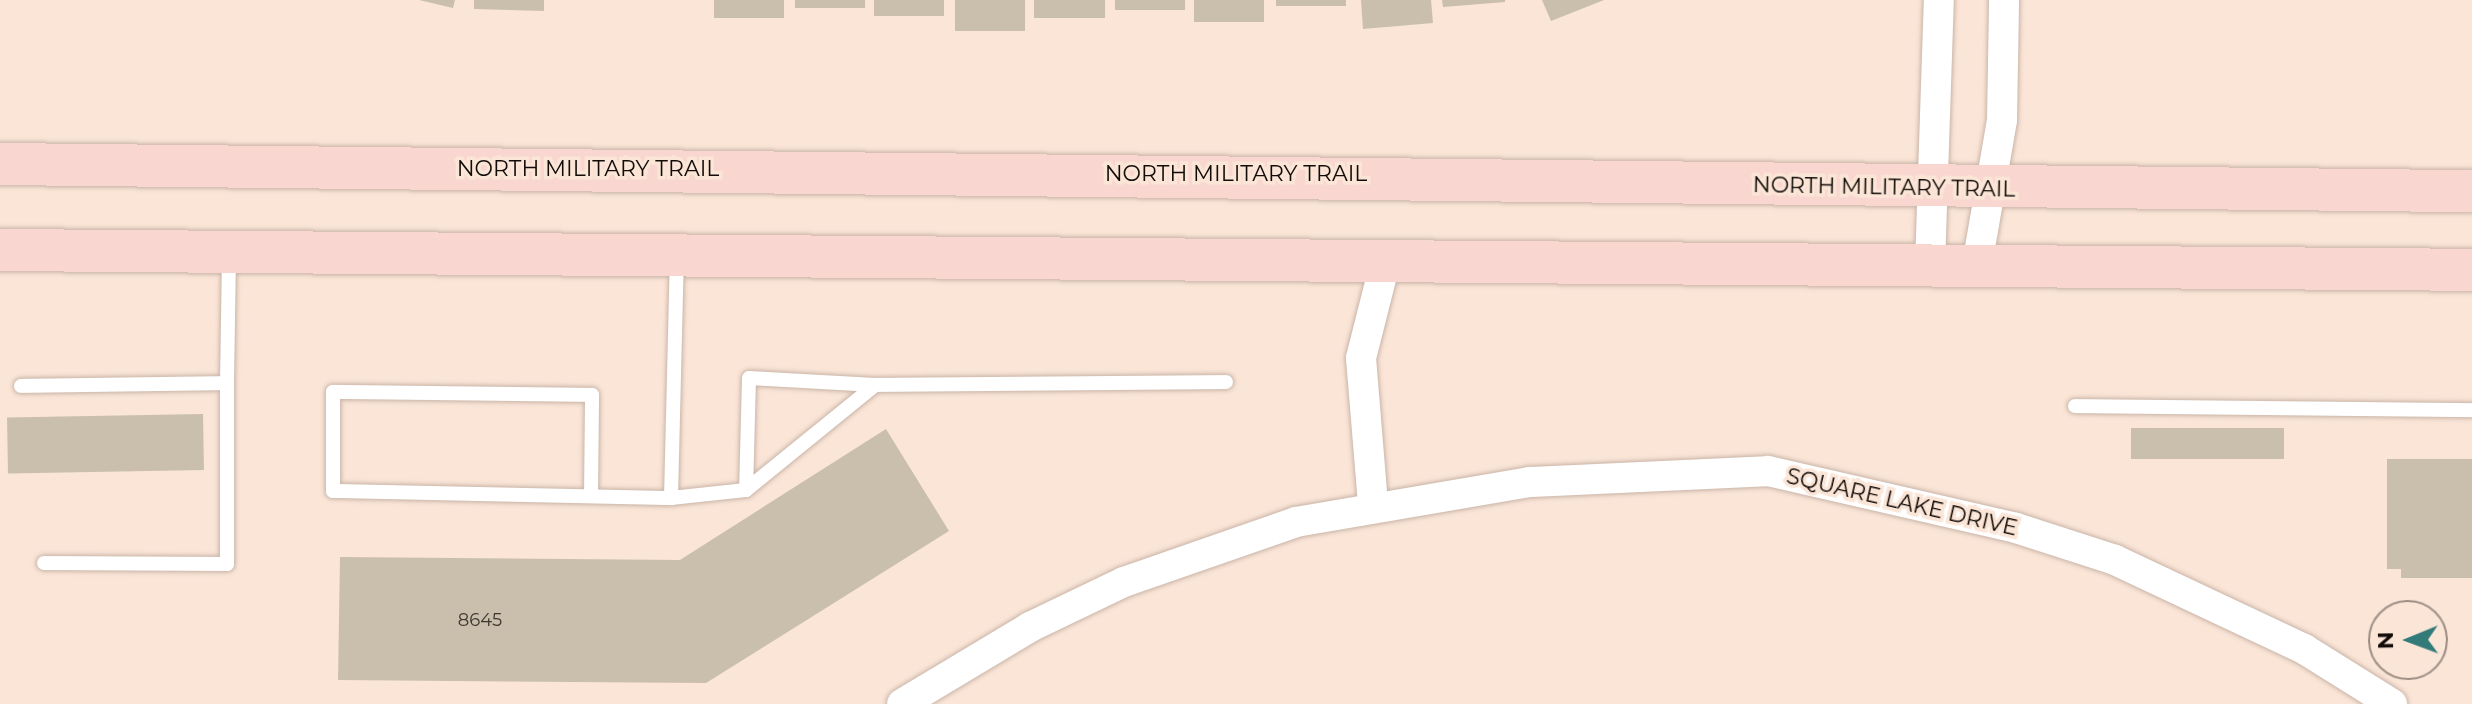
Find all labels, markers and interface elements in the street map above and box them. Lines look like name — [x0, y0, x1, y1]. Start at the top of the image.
street label: NORTH MILITARY TRAIL — [457, 156, 719, 182]
street label: NORTH MILITARY TRAIL — [1105, 161, 1367, 187]
street label: NORTH MILITARY TRAIL — [1753, 172, 2015, 202]
street label: SQUARE LAKE DRIVE — [1784, 463, 2020, 541]
north arrow — [2368, 600, 2448, 680]
house number: 8645 — [458, 609, 502, 631]
text: N — [2372, 631, 2399, 650]

